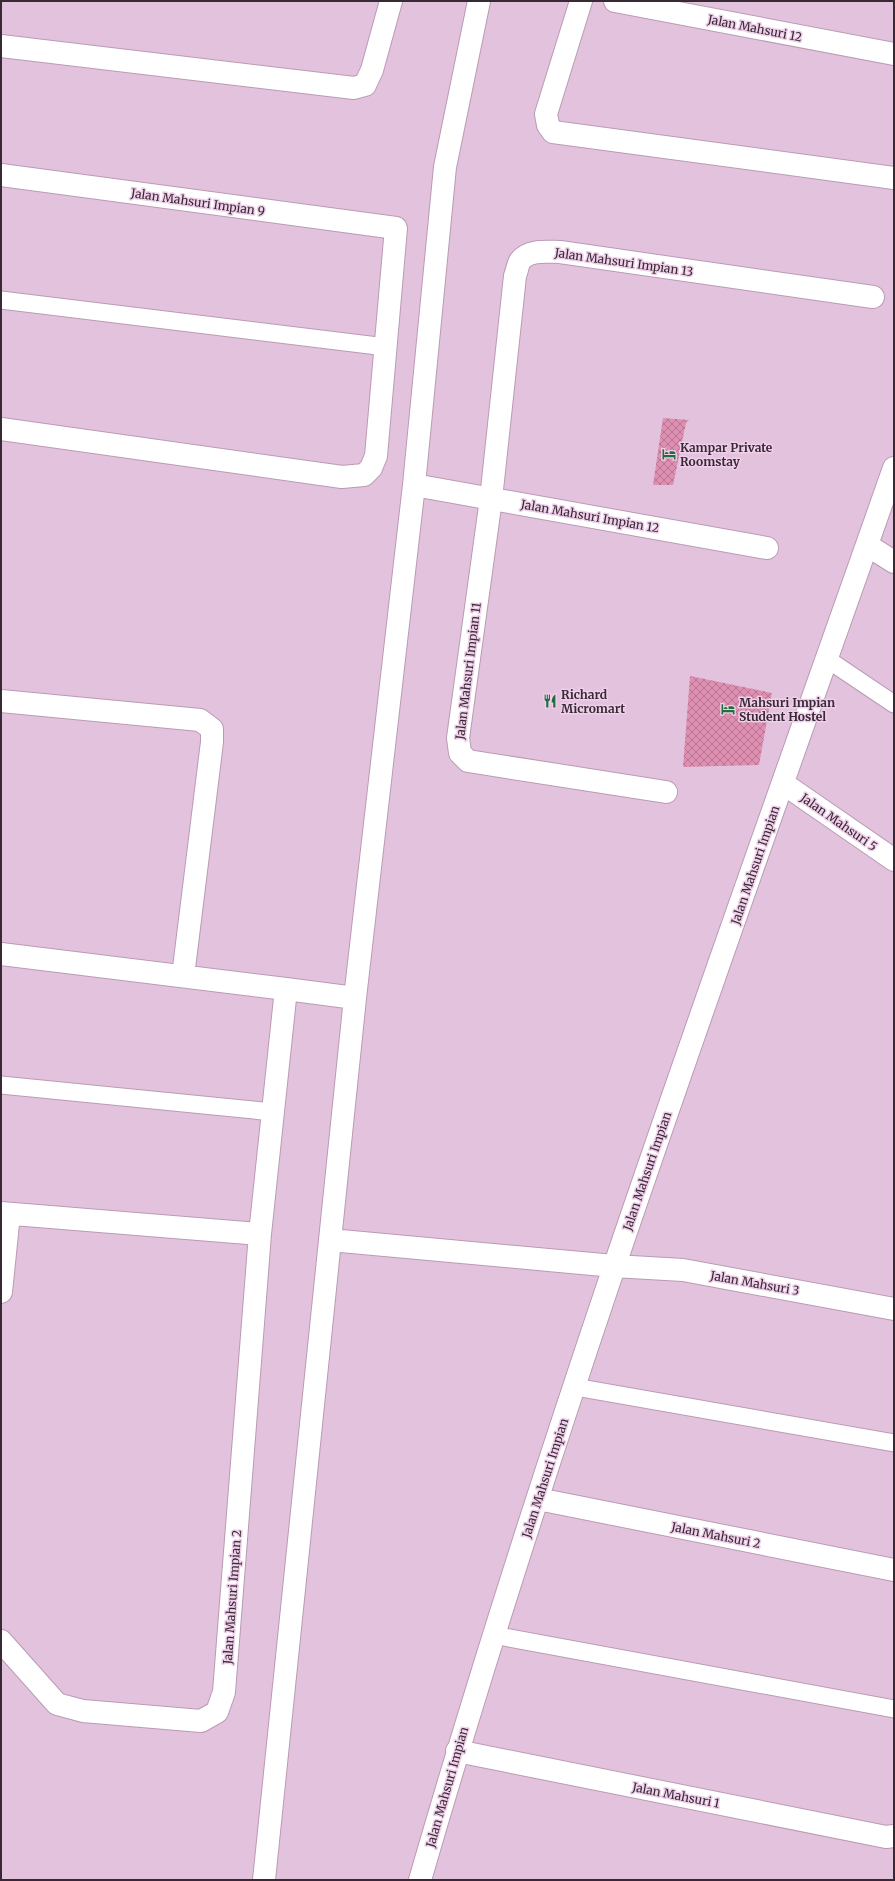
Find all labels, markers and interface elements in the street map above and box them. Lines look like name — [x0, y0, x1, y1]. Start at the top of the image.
street label: Jalan Mahsuri 12 — [706, 11, 803, 44]
street label: Jalan Mahsuri Impian 9 — [129, 185, 266, 219]
street label: Jalan Mahsuri Impian 13 — [553, 245, 694, 279]
place label: Kampar Private Roomstay — [680, 440, 773, 469]
hotel icon: Kampar Private Roomstay — [661, 446, 677, 462]
street label: Jalan Mahsuri Impian 12 — [519, 496, 660, 536]
street label: Jalan Mahsuri Impian 11 — [452, 601, 484, 741]
place label: Richard Micromart — [561, 687, 625, 716]
restaurant icon: Richard Micromart — [542, 693, 558, 709]
place label: Mahsuri Impian Student Hostel — [739, 695, 835, 724]
hotel icon: Mahsuri Impian Student Hostel — [720, 701, 736, 717]
street label: Jalan Mahsuri 5 — [797, 789, 880, 854]
street label: Jalan Mahsuri Impian — [727, 804, 782, 927]
street label: Jalan Mahsuri Impian — [619, 1110, 674, 1233]
street label: Jalan Mahsuri 3 — [708, 1268, 801, 1298]
street label: Jalan Mahsuri Impian — [518, 1416, 571, 1541]
street label: Jalan Mahsuri 2 — [669, 1519, 762, 1551]
street label: Jalan Mahsuri Impian 2 — [220, 1529, 244, 1666]
street label: Jalan Mahsuri Impian — [422, 1725, 471, 1850]
street label: Jalan Mahsuri 1 — [630, 1779, 721, 1811]

